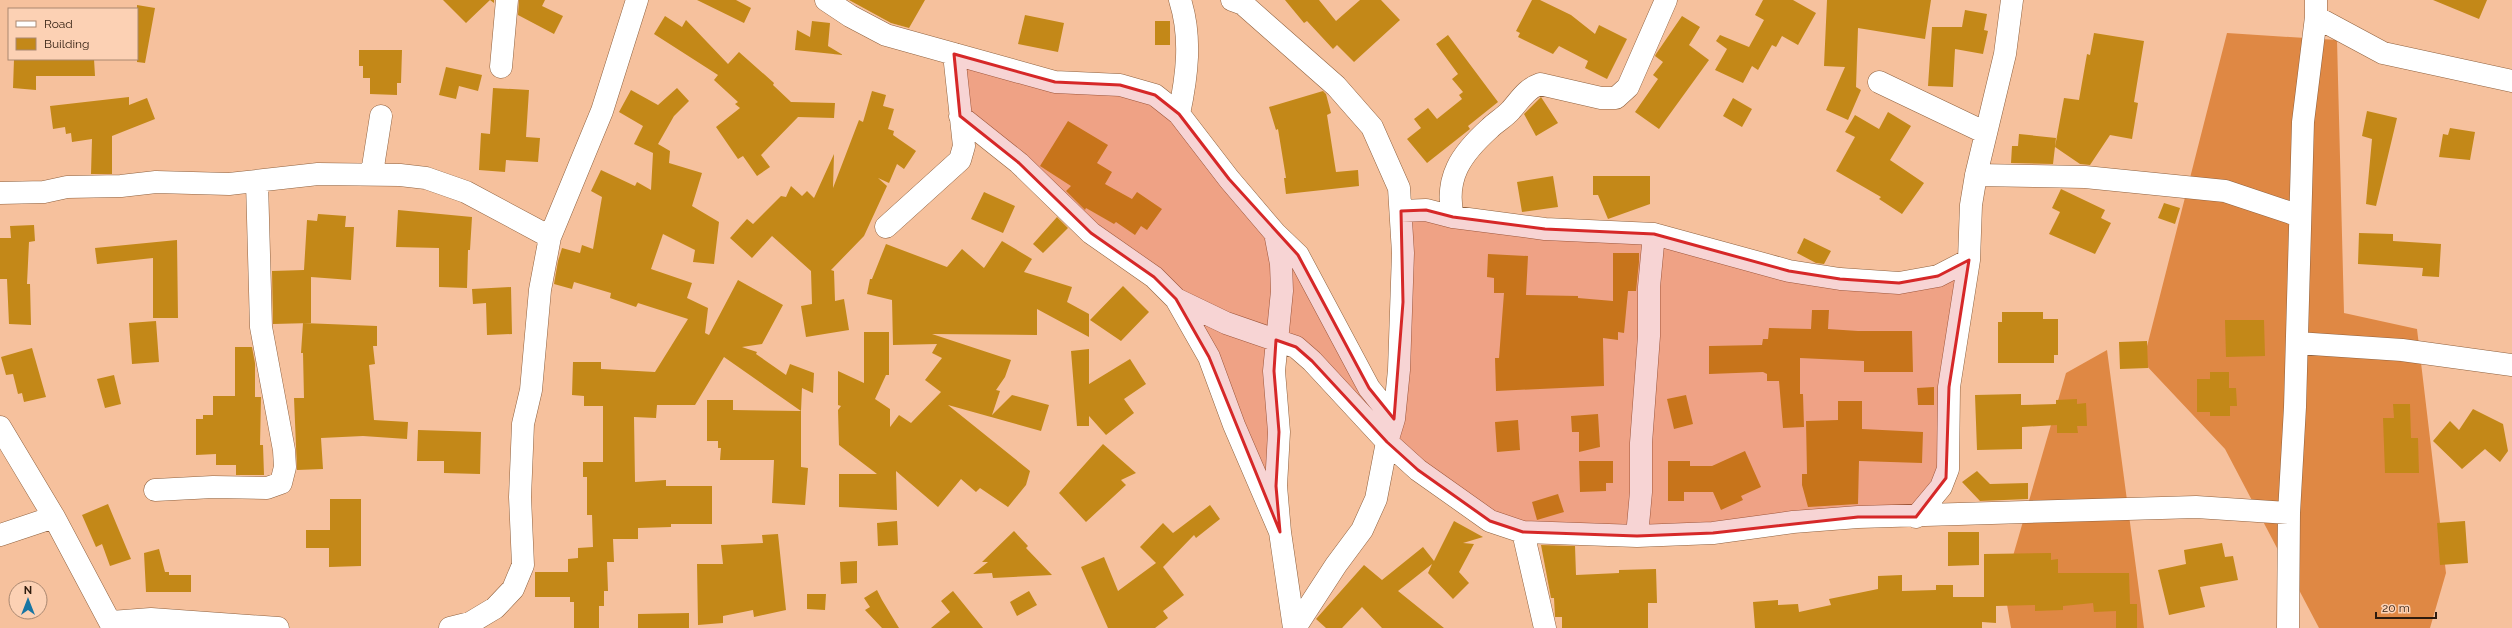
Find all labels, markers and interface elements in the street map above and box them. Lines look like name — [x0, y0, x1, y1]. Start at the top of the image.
legend — [8, 8, 138, 60]
text: Road — [44, 17, 73, 31]
text: Building — [44, 37, 90, 51]
north arrow — [8, 580, 48, 620]
text: N — [24, 584, 32, 597]
scale bar — [2376, 594, 2436, 620]
text: 20 m — [2382, 601, 2410, 615]

